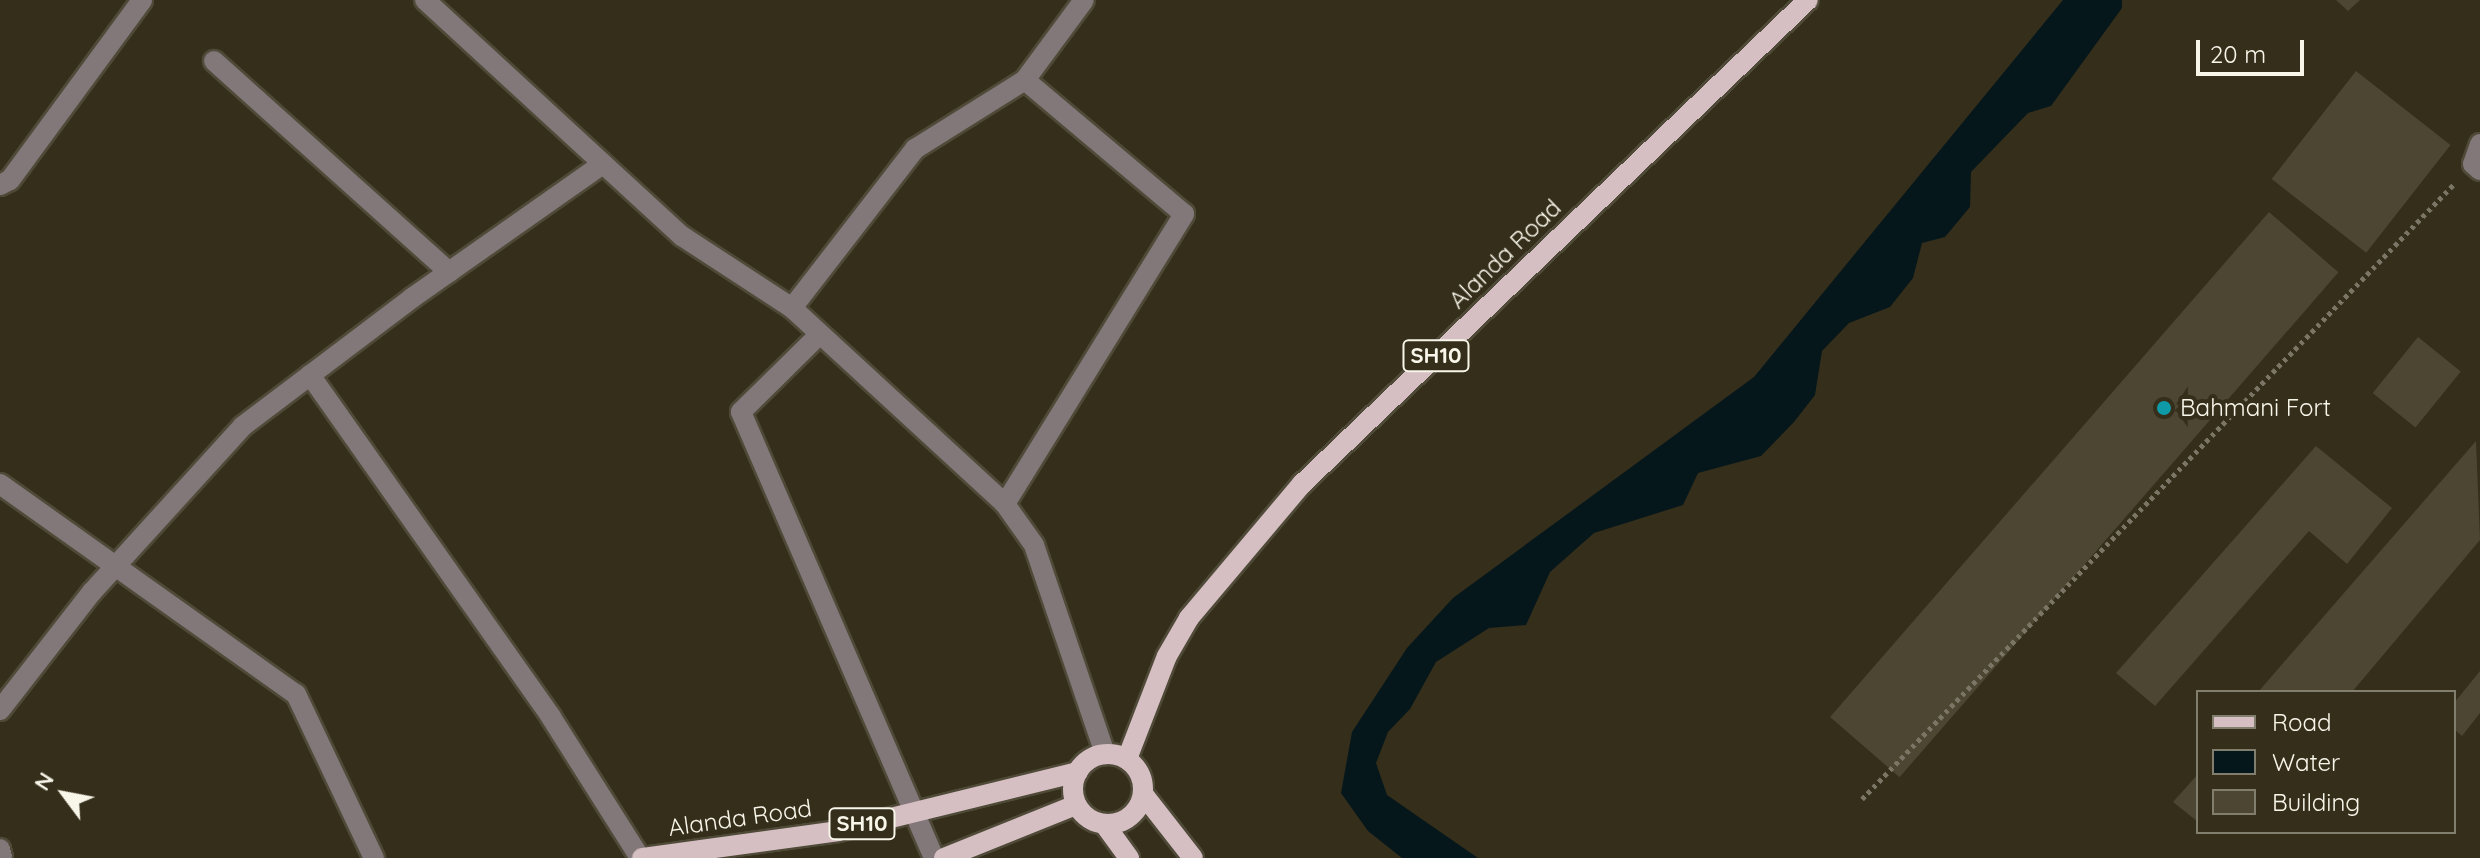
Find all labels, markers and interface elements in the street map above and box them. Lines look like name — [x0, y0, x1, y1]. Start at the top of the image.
scale bar — [2200, 24, 2308, 74]
text: 20 m — [2210, 39, 2266, 69]
street label: Alanda Road — [1443, 193, 1567, 315]
road number: SH10 — [1402, 338, 1470, 374]
place label: Bahmani Fort — [2180, 394, 2331, 422]
marker: Bahmani Fort — [2155, 399, 2173, 417]
legend — [2196, 690, 2456, 834]
text: Road — [2272, 707, 2332, 737]
text: Water — [2272, 747, 2340, 777]
north arrow — [24, 754, 104, 834]
text: N — [27, 767, 60, 796]
text: Building — [2272, 787, 2360, 817]
street label: Alanda Road — [666, 794, 814, 842]
road number: SH10 — [828, 806, 896, 842]

